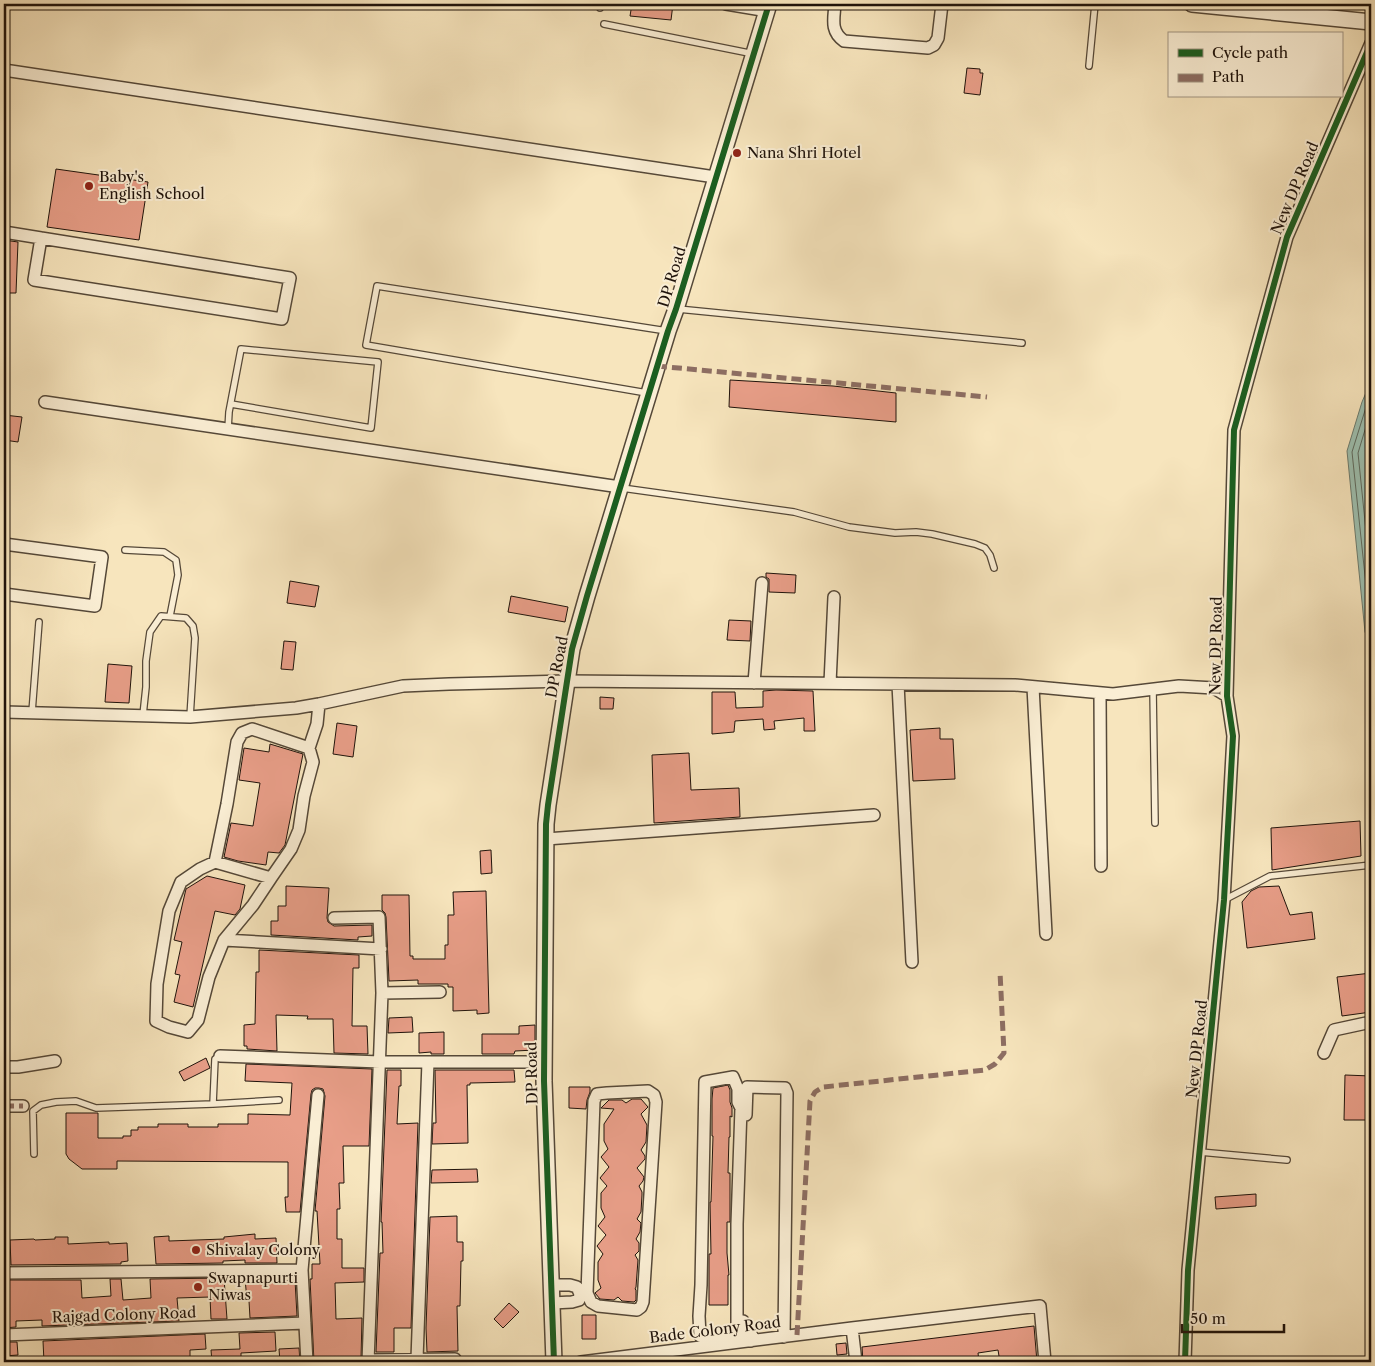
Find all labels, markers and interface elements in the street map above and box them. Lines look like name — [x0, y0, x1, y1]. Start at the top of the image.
legend — [1168, 32, 1342, 98]
text: Cycle path — [1212, 43, 1289, 62]
text: Path — [1212, 67, 1245, 86]
street label: New DP Road — [1267, 139, 1323, 237]
place label: Nana Shri Hotel — [747, 143, 862, 162]
marker: Nana Shri Hotel — [731, 147, 743, 159]
place label: Baby's English School — [99, 167, 205, 203]
marker: Baby's English School — [83, 180, 95, 192]
street label: DP Road — [653, 244, 690, 310]
street label: New DP Road — [1205, 596, 1226, 696]
street label: DP Road — [541, 634, 572, 699]
street label: New DP Road — [1182, 999, 1211, 1099]
street label: DP Road — [521, 1042, 542, 1104]
place label: Shivalay Colony — [206, 1240, 321, 1259]
marker: Shivalay Colony — [190, 1244, 202, 1256]
place label: Swapnapurti Niwas — [208, 1268, 298, 1304]
marker: Swapnapurti Niwas — [192, 1281, 204, 1293]
scale bar — [1182, 1301, 1285, 1333]
street label: Rajgad Colony Road — [51, 1302, 196, 1327]
text: 50 m — [1190, 1309, 1226, 1328]
street label: Bade Colony Road — [648, 1312, 782, 1347]

